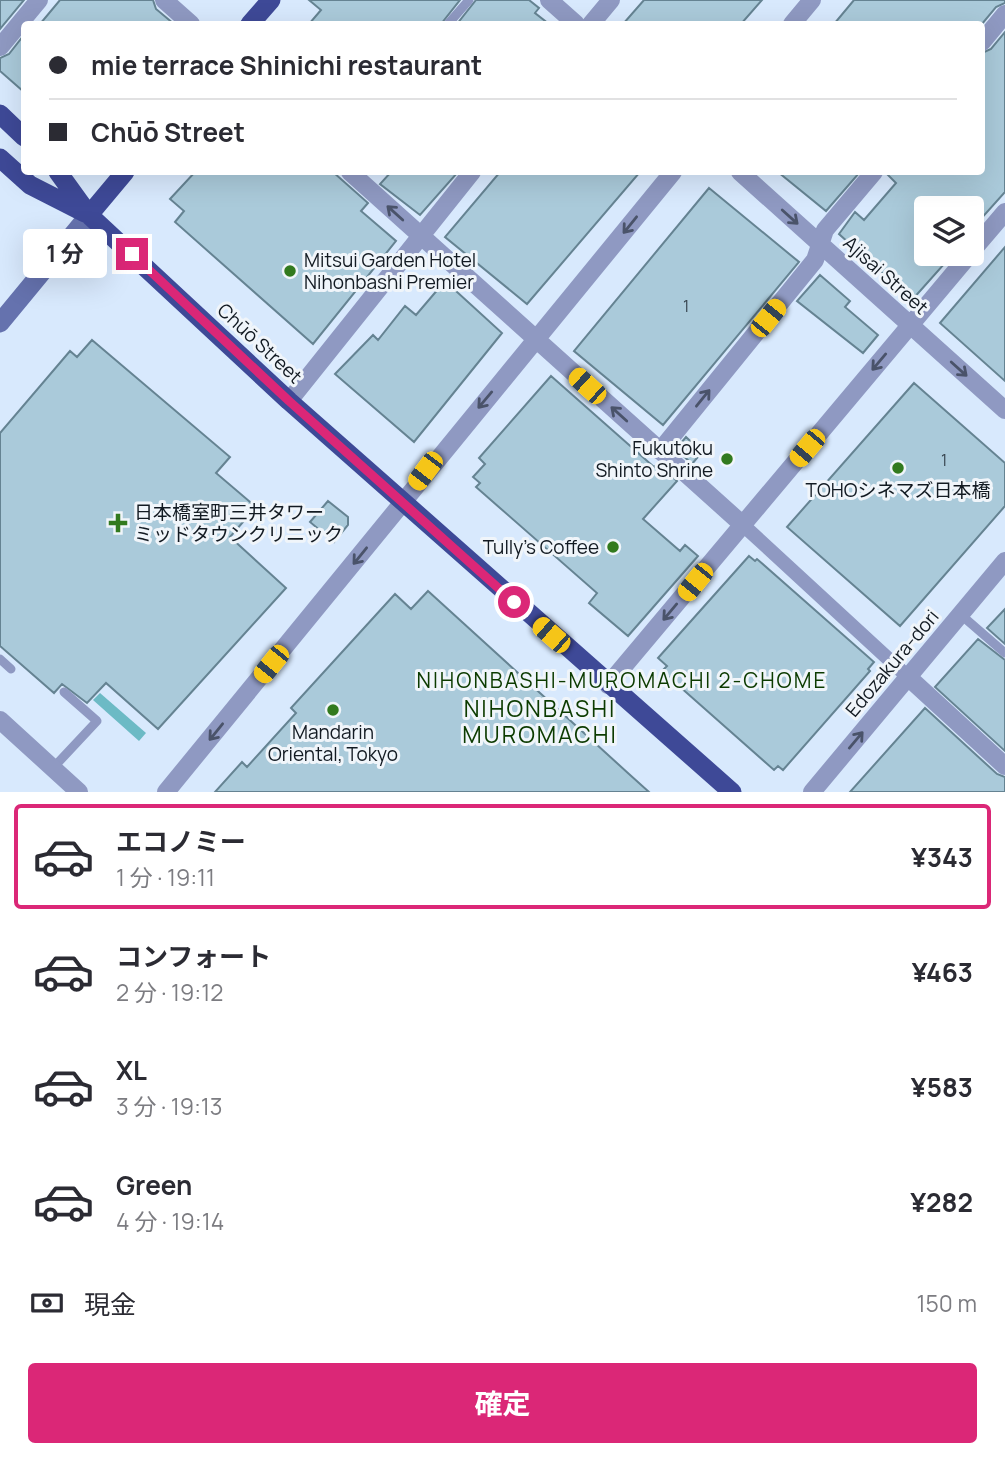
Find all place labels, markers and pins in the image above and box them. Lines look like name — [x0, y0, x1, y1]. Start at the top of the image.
place label: Mitsui Garden Hotel Nihonbashi Premier — [304, 247, 476, 295]
marker: Mitsui Garden Hotel Nihonbashi Premier — [282, 263, 298, 279]
place label: Fukutoku Shinto Shrine — [595, 435, 713, 483]
marker: Fukutoku Shinto Shrine — [719, 451, 735, 467]
marker: TOHOシネマズ日本橋 — [890, 460, 906, 476]
place label: TOHOシネマズ日本橋 — [806, 477, 990, 503]
place label: 日本橋室町三井タワー ミッドタウンクリニック — [134, 499, 343, 547]
marker: 日本橋室町三井タワー ミッドタウンクリニック — [108, 513, 128, 533]
place label: Tully's Coffee — [483, 534, 599, 560]
marker: Tully's Coffee — [605, 539, 621, 555]
marker: Mandarin Oriental, Tokyo — [325, 702, 341, 718]
place label: Mandarin Oriental, Tokyo — [268, 719, 398, 767]

